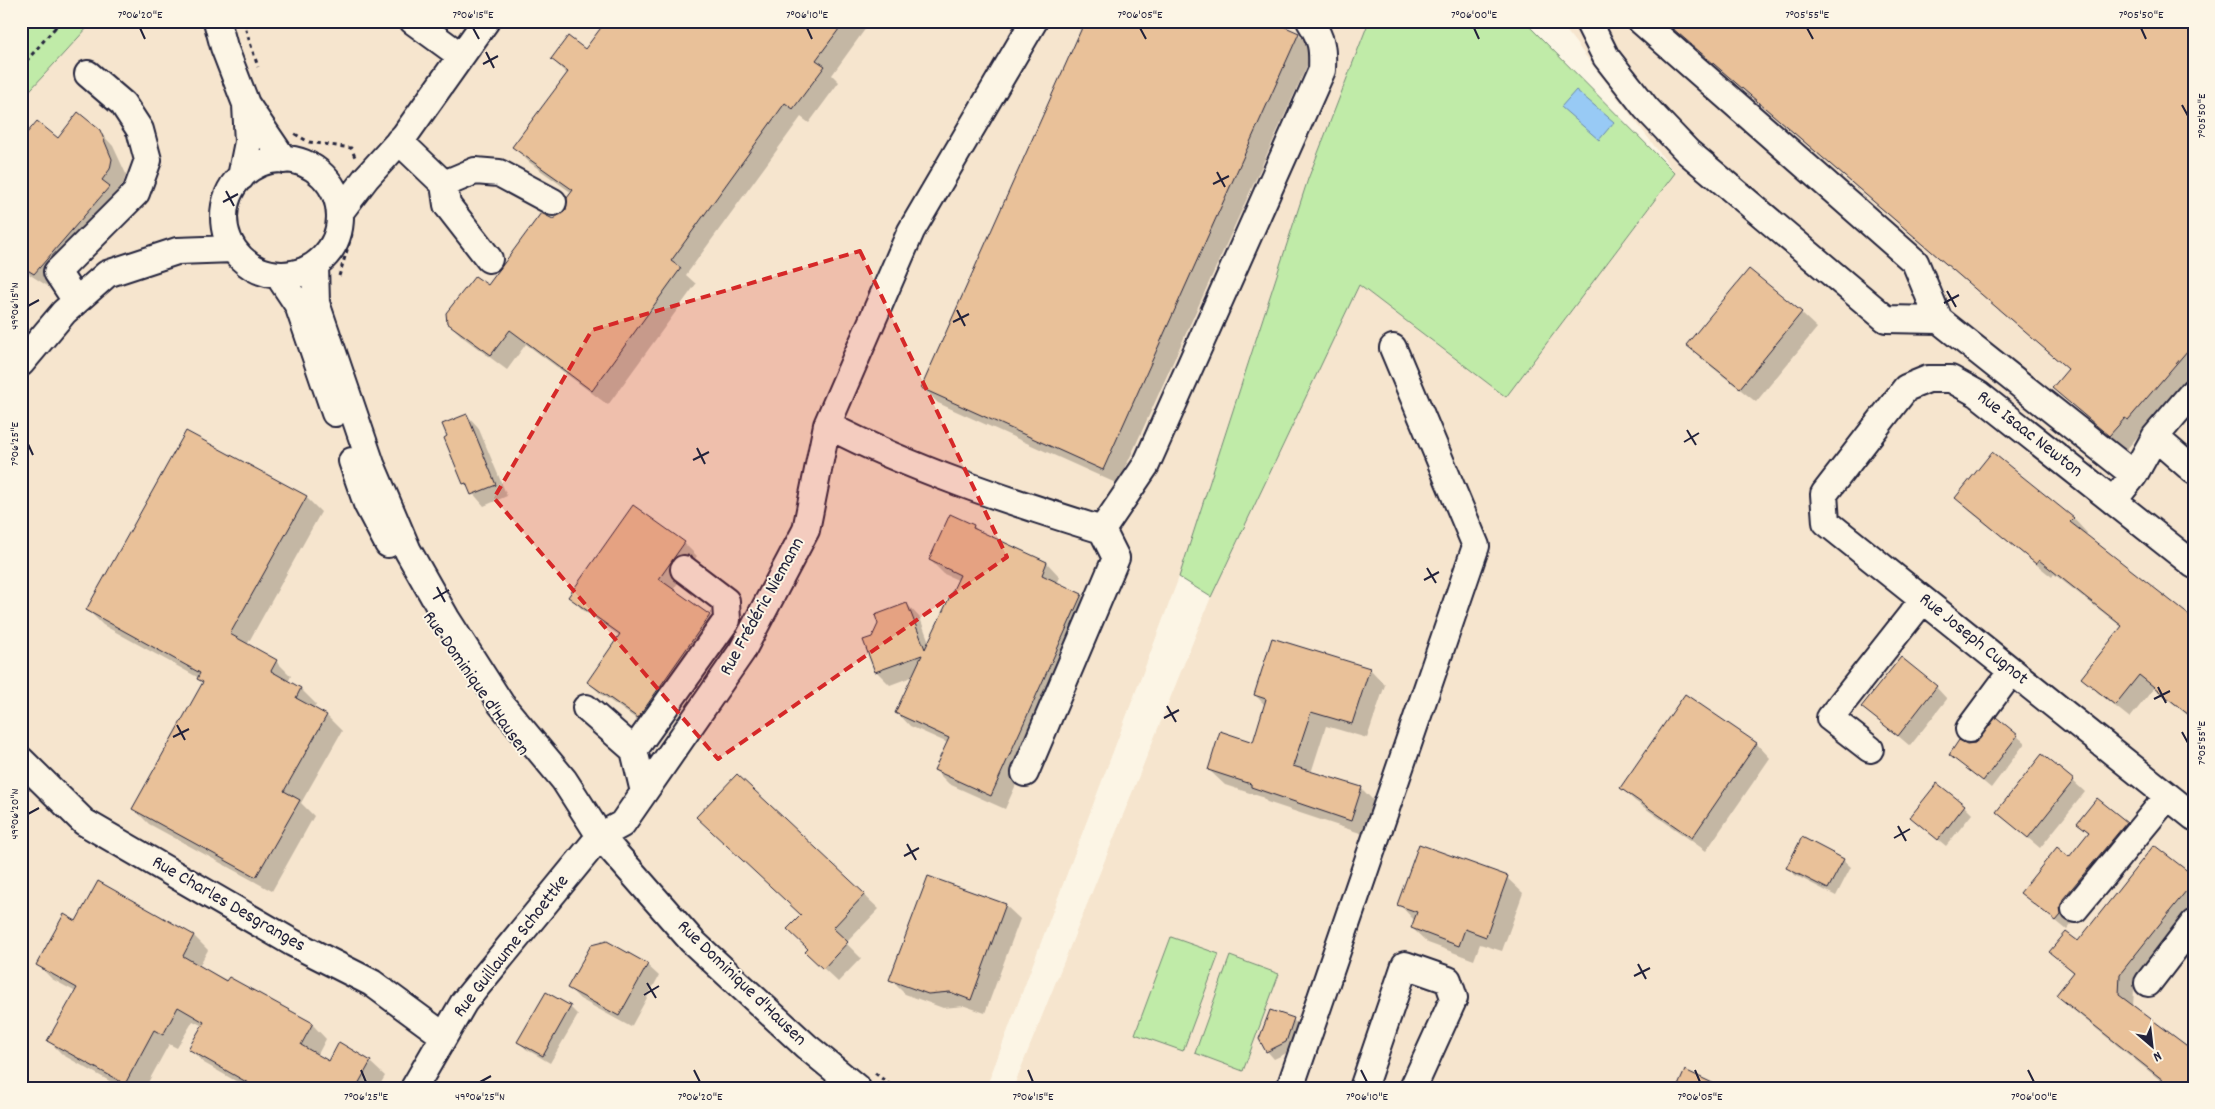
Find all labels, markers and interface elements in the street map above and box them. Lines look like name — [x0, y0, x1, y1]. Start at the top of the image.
text: 7°06'20"E — [118, 7, 163, 24]
text: 7°06'15"E — [452, 7, 494, 24]
text: 7°06'10"E — [786, 7, 829, 24]
text: 7°06'05"E — [1117, 7, 1163, 24]
text: 7°06'00"E — [1451, 7, 1498, 24]
text: 7°05'55"E — [1785, 7, 1829, 24]
text: 7°05'50"E — [2119, 7, 2164, 24]
text: 7°05'50"E — [2194, 93, 2211, 138]
text: 49°06'15"N — [7, 282, 24, 330]
street label: Rue Isaac Newton — [1970, 385, 2088, 485]
text: 7°06'25"E — [7, 422, 24, 466]
street label: Rue Frédéric Niemann — [714, 533, 812, 681]
street label: Rue Joseph Cugnot — [1912, 587, 2034, 693]
street label: Rue Dominique d'Hausen — [415, 606, 535, 762]
text: 7°05'55"E — [2194, 721, 2211, 765]
text: 49°06'20"N — [7, 788, 24, 840]
street label: Rue Charles Desgranges — [146, 850, 310, 960]
street label: Rue Guillaume Schoettke — [447, 870, 577, 1024]
street label: Rue Dominique d'Hausen — [670, 915, 812, 1053]
north arrow — [2128, 1022, 2178, 1072]
text: N — [2149, 1045, 2165, 1066]
text: 7°06'25"E — [344, 1089, 388, 1106]
text: 49°06'25"N — [455, 1089, 505, 1106]
text: 7°06'20"E — [678, 1089, 723, 1106]
text: 7°06'15"E — [1012, 1089, 1054, 1106]
text: 7°06'10"E — [1346, 1089, 1389, 1106]
text: 7°06'05"E — [1677, 1089, 1723, 1106]
text: 7°06'00"E — [2011, 1089, 2058, 1106]

